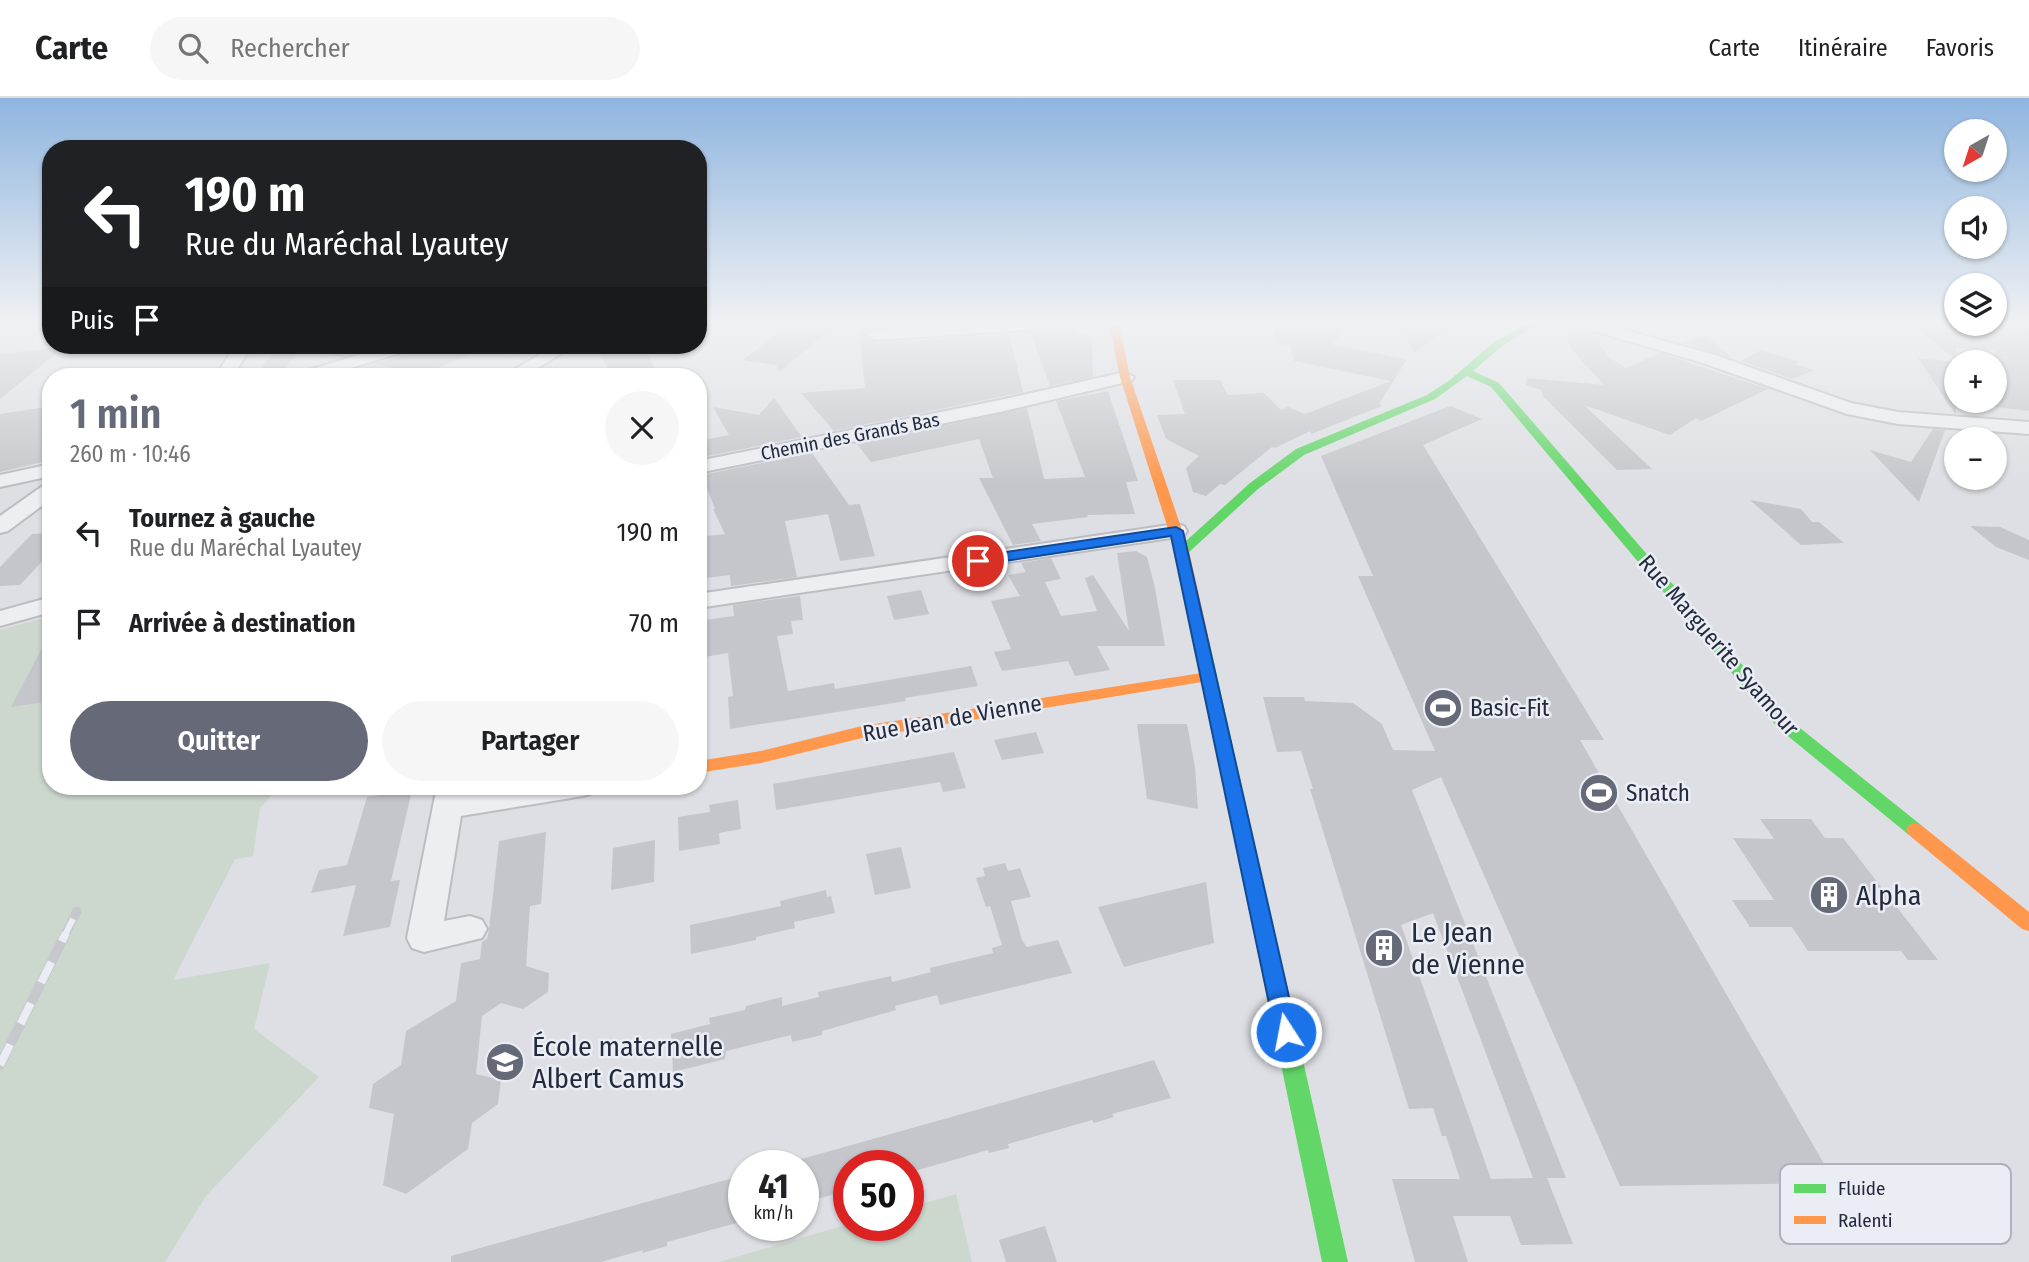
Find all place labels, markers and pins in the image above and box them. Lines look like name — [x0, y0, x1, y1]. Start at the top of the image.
pin — [948, 531, 1008, 591]
sports icon: Basic-Fit — [1422, 687, 1464, 729]
place label: Basic-Fit — [1470, 694, 1550, 722]
sports icon: Snatch — [1578, 772, 1620, 814]
place label: Snatch — [1626, 779, 1690, 807]
building icon: Alpha — [1808, 874, 1850, 916]
place label: Alpha — [1856, 879, 1922, 912]
place label: Le Jean de Vienne — [1411, 916, 1525, 981]
building icon: Le Jean de Vienne — [1363, 927, 1405, 969]
place label: École maternelle Albert Camus — [532, 1030, 723, 1095]
school or university icon: École maternelle Albert Camus — [484, 1041, 526, 1083]

